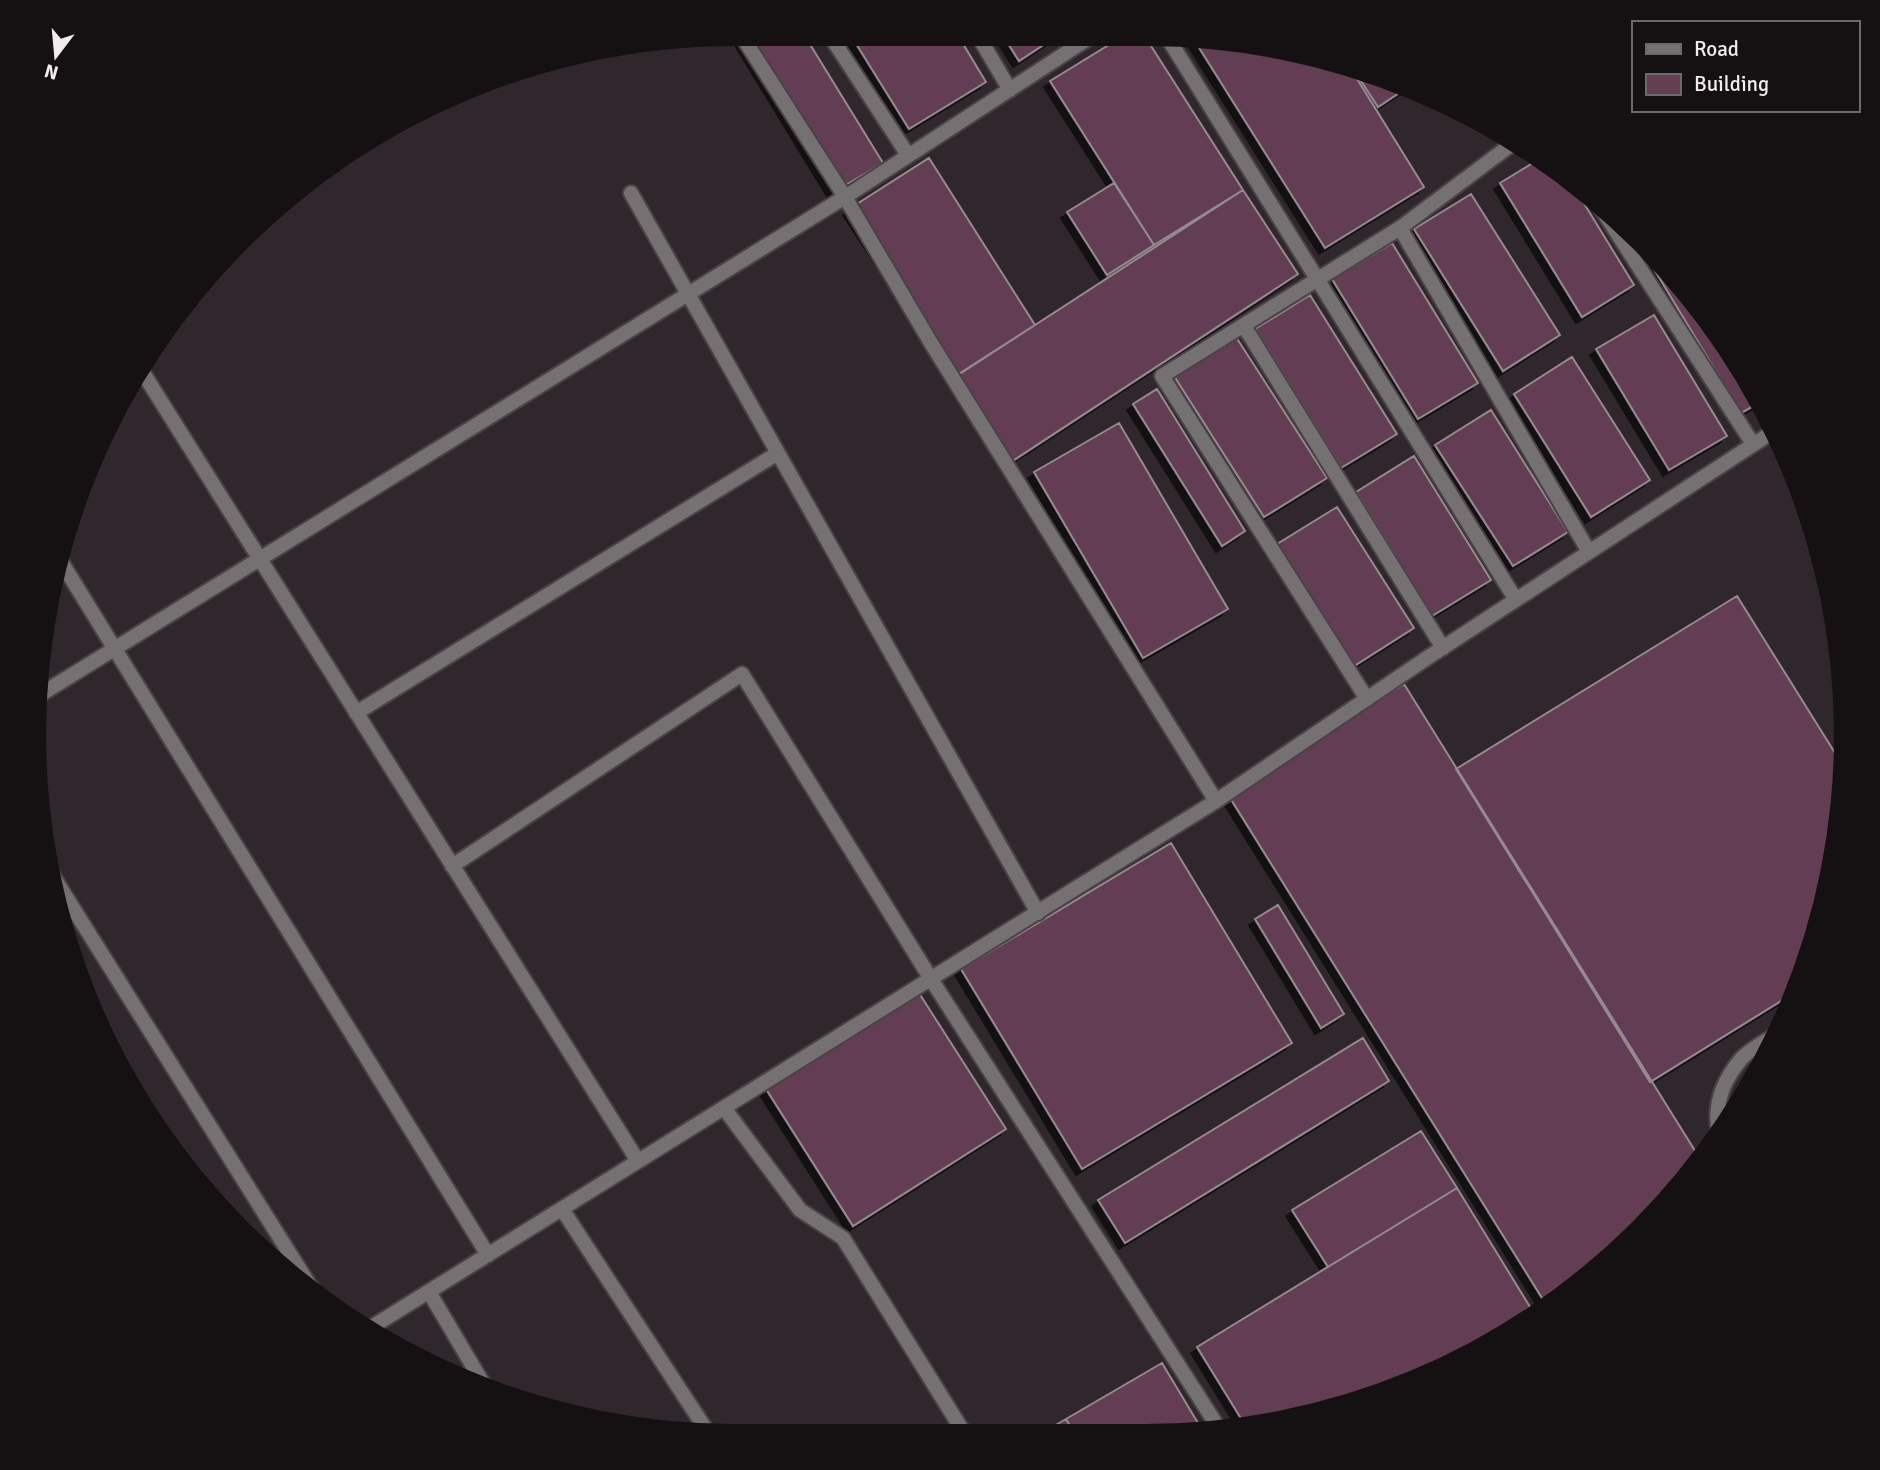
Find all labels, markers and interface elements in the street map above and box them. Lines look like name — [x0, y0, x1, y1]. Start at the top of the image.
north arrow — [21, 21, 91, 91]
legend — [1632, 21, 1859, 112]
text: Road — [1694, 36, 1739, 62]
text: N — [42, 58, 61, 85]
text: Building — [1694, 71, 1769, 97]

